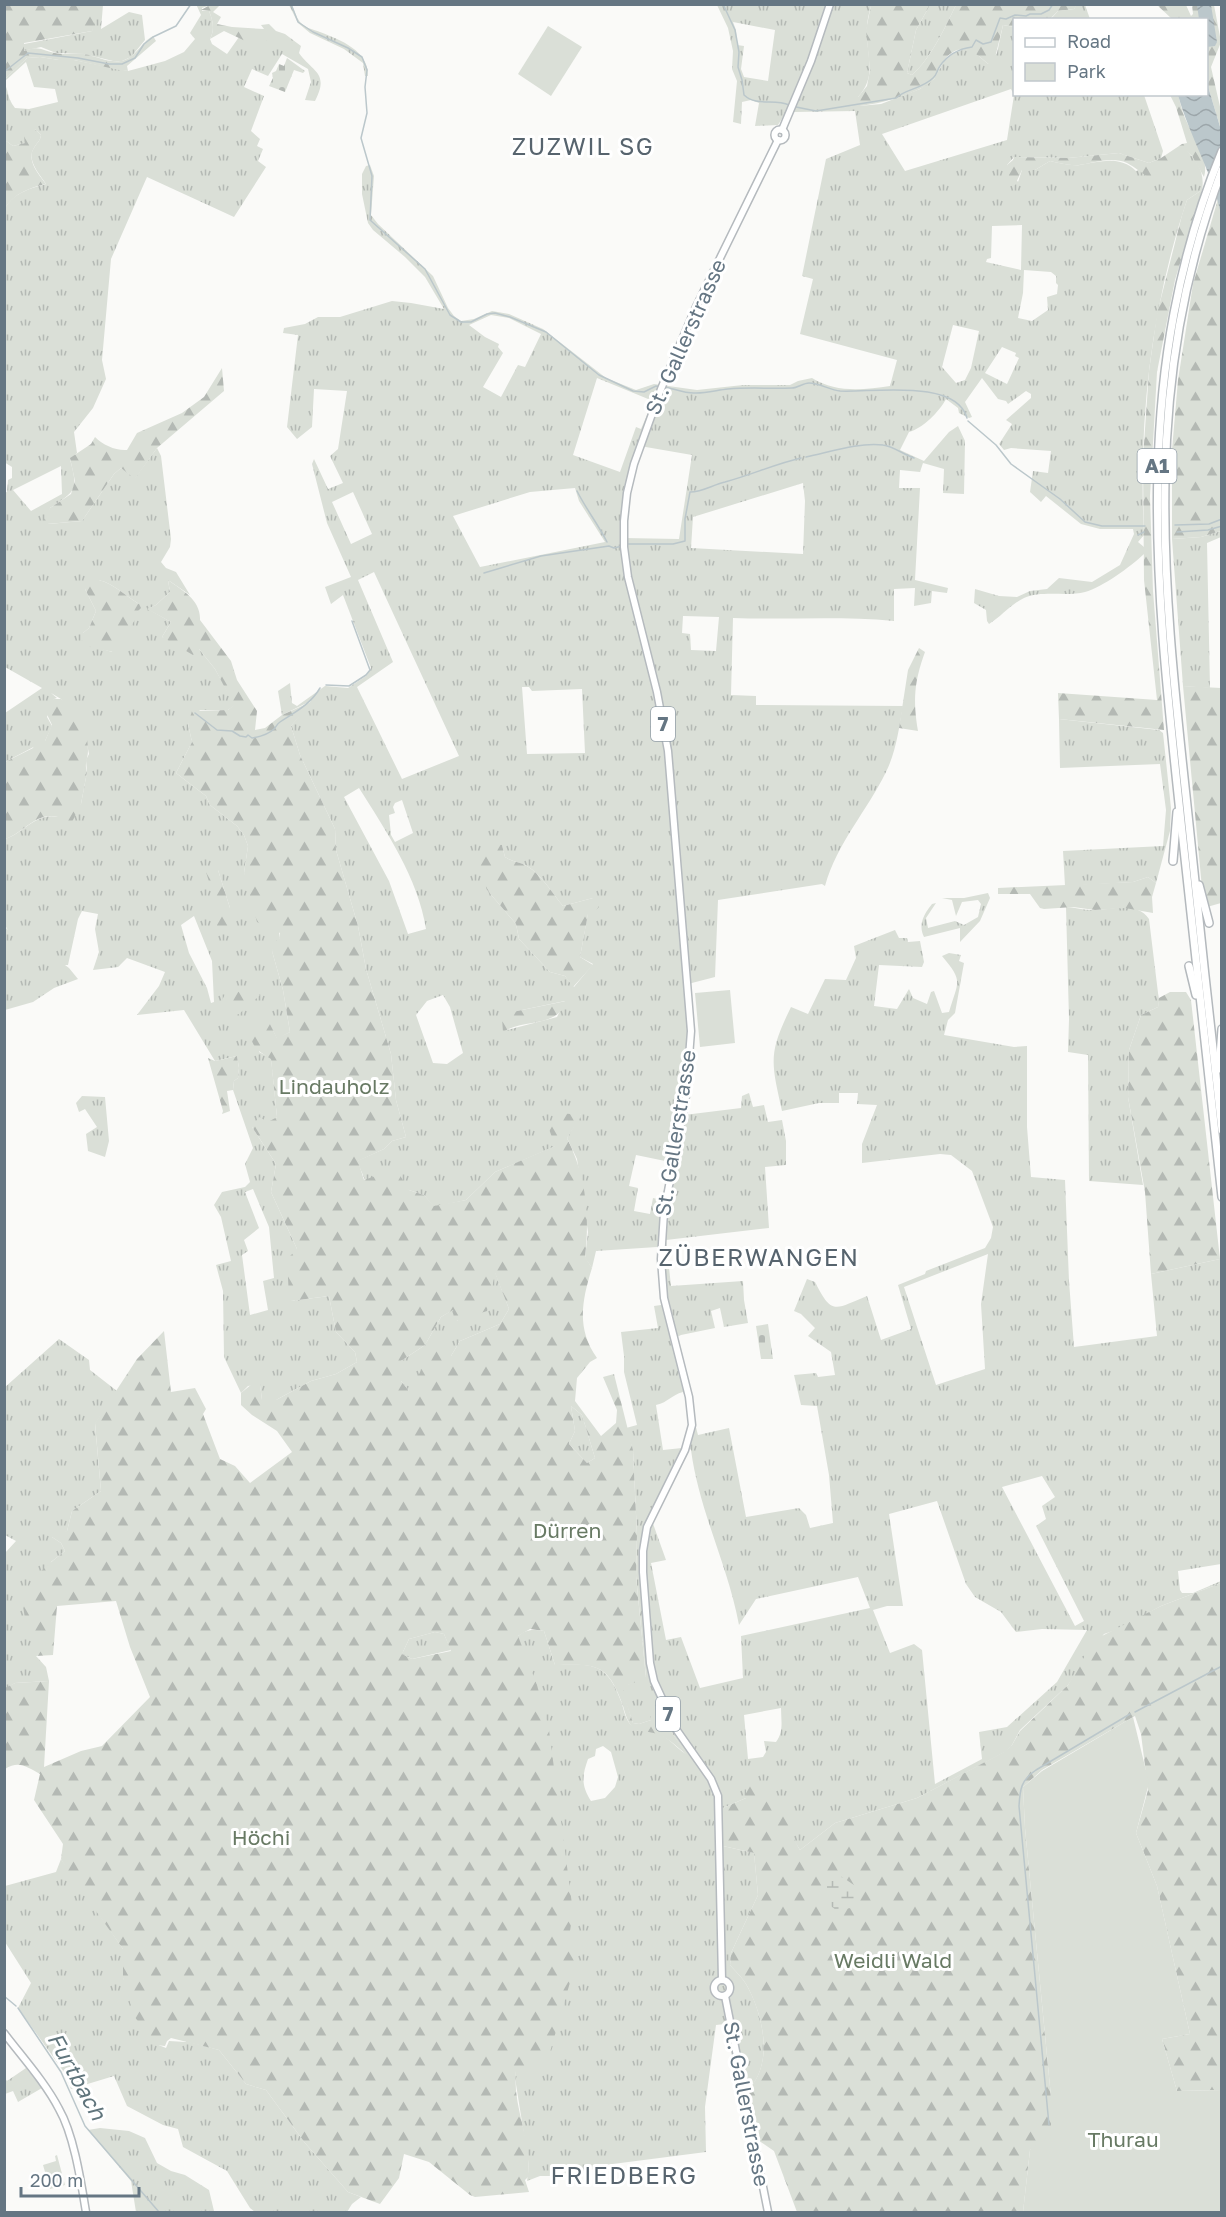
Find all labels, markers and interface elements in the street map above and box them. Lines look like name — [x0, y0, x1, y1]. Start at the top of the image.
legend — [1013, 18, 1208, 96]
text: Road — [1067, 30, 1111, 52]
text: Park — [1067, 60, 1106, 82]
district label: ZUZWIL SG — [512, 131, 654, 160]
street label: St. Gallerstrasse — [639, 255, 731, 418]
road number: A1 — [1138, 449, 1176, 483]
road number: 7 — [651, 707, 675, 741]
street label: St. Gallerstrasse — [649, 1048, 701, 1218]
park label: Lindauholz — [278, 1073, 390, 1099]
district label: ZÜBERWANGEN — [658, 1242, 860, 1271]
park label: Dürren — [533, 1517, 601, 1543]
road number: 7 — [656, 1697, 680, 1731]
park label: Höchi — [232, 1824, 290, 1850]
park label: Weidli Wald — [834, 1947, 952, 1973]
street label: St. Gallerstrasse — [718, 2019, 776, 2189]
water label: Furtbach — [42, 2027, 113, 2125]
park label: Thurau — [1087, 2126, 1159, 2152]
scale bar — [21, 2160, 140, 2198]
district label: FRIEDBERG — [550, 2160, 698, 2189]
text: 200 m — [30, 2169, 83, 2191]

